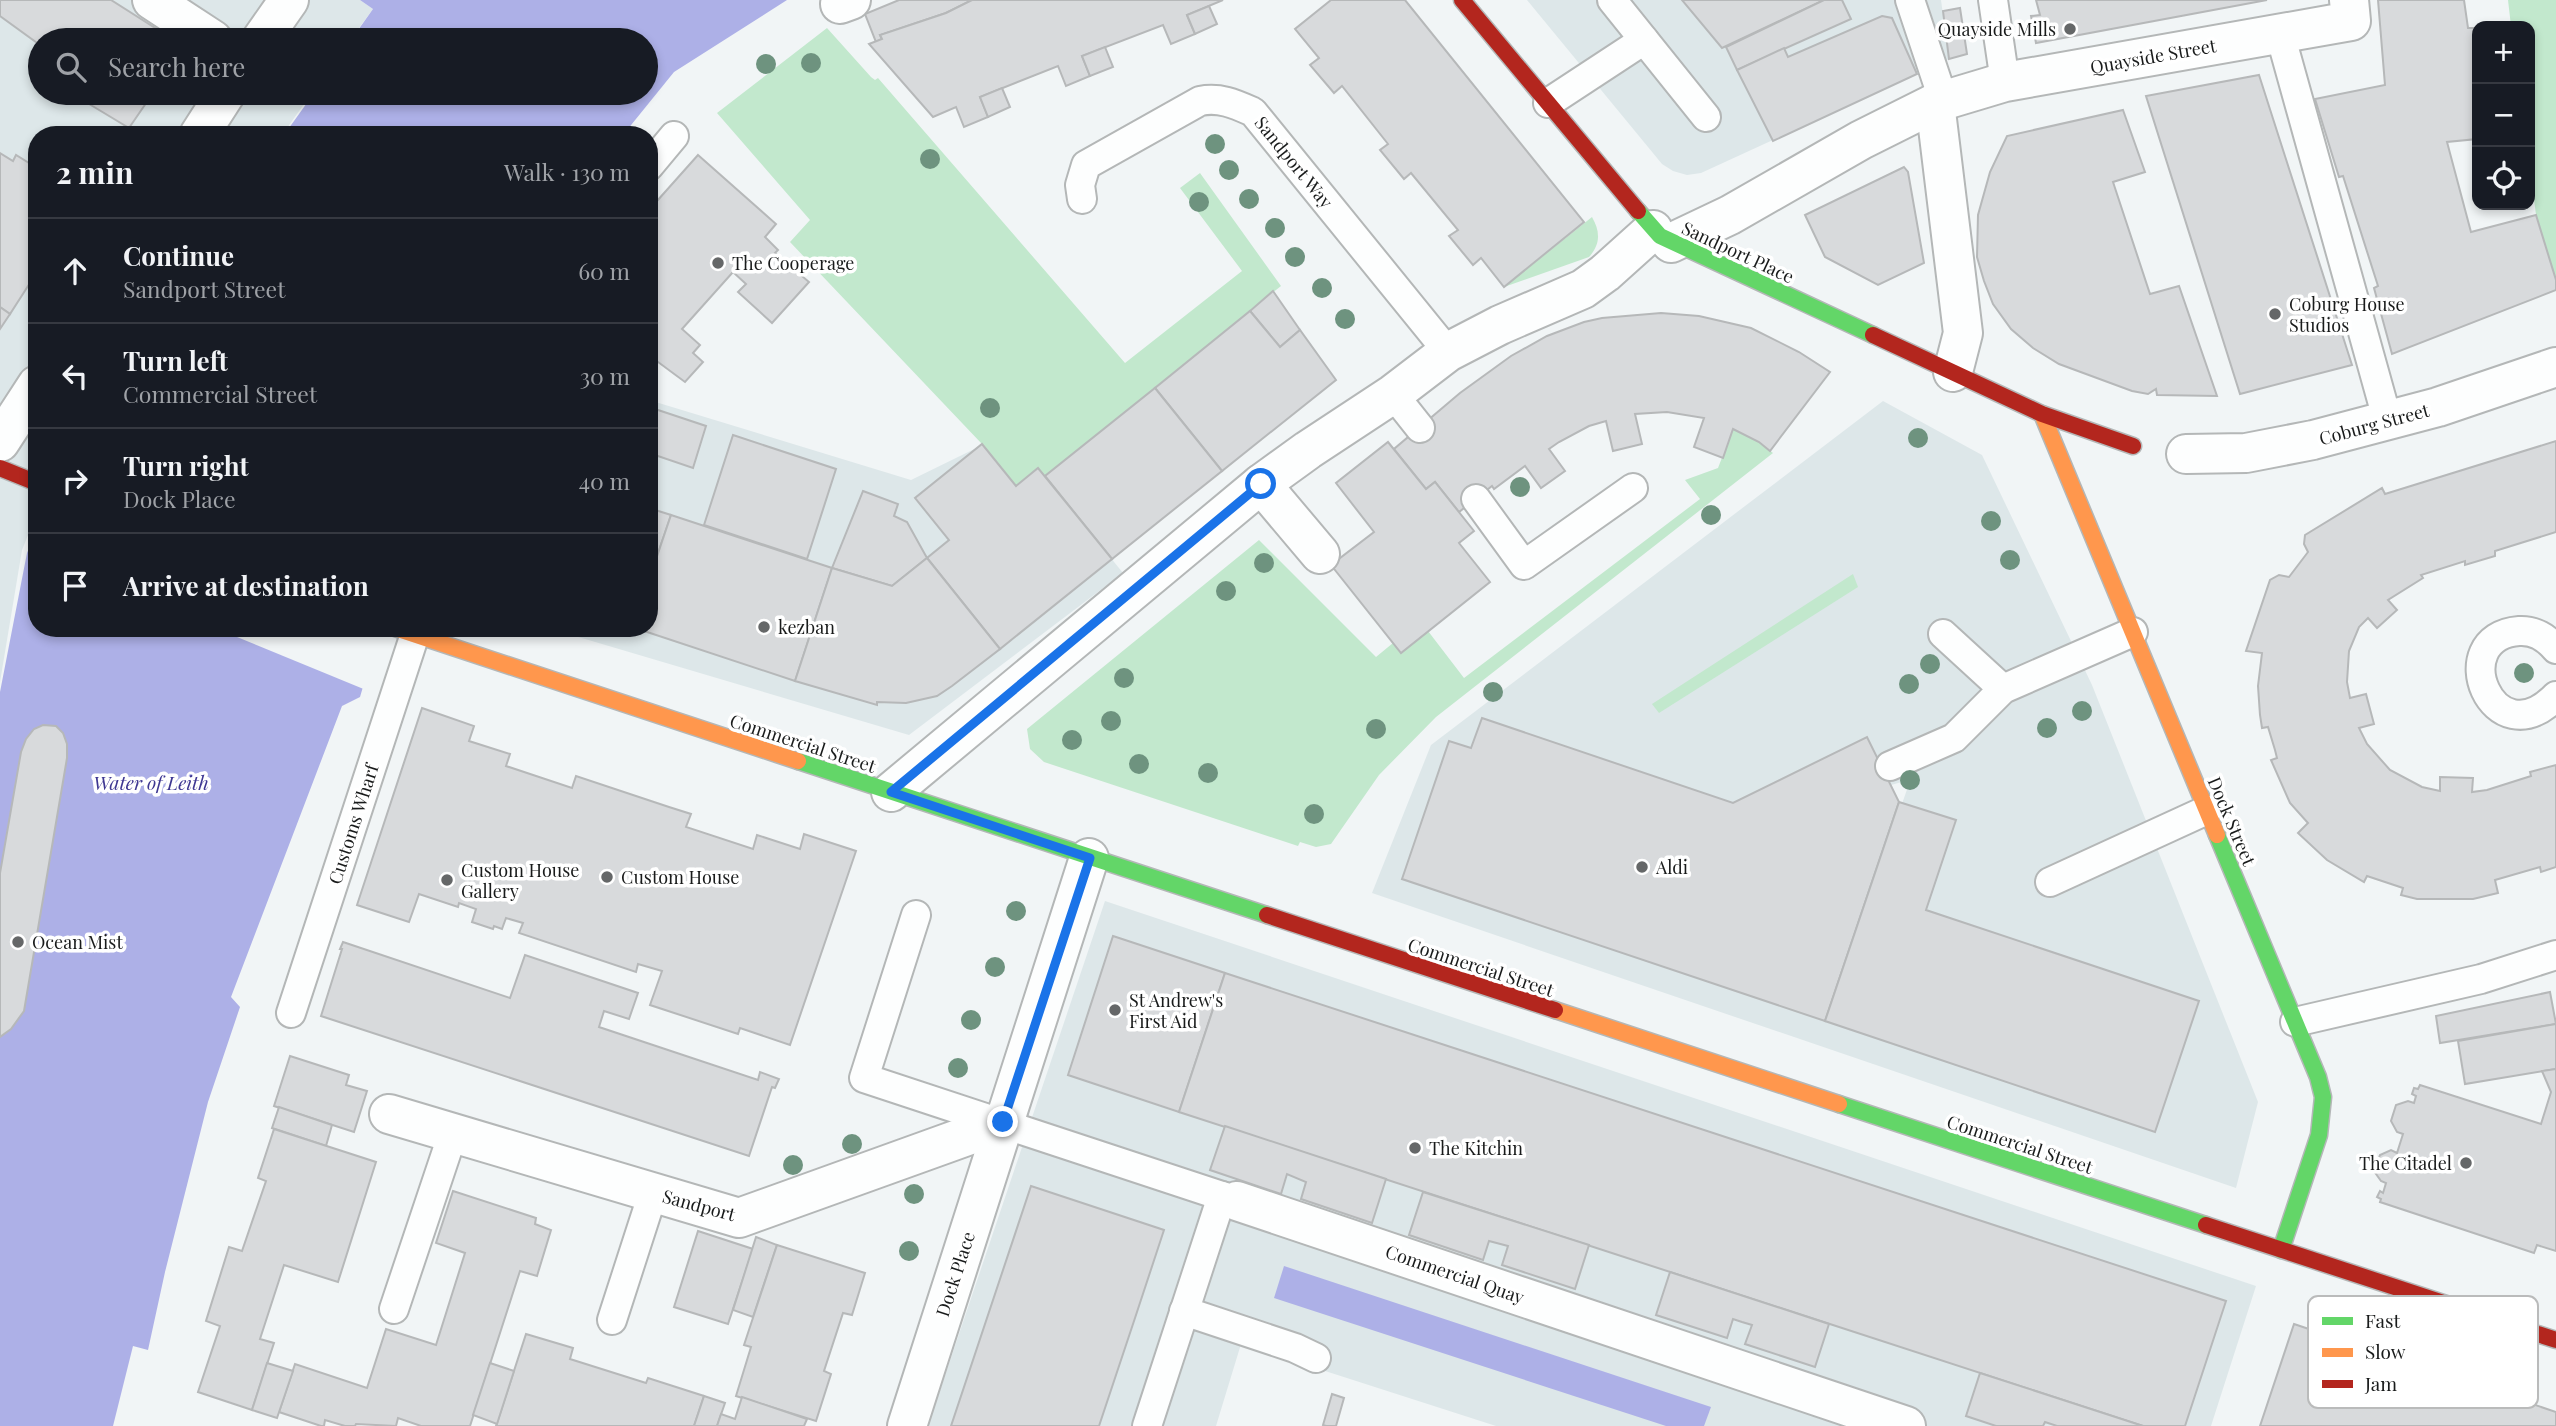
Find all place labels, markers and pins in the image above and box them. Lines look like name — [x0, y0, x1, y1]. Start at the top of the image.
place label: Quayside Mills — [1938, 17, 2056, 41]
marker: Quayside Mills — [2062, 21, 2078, 37]
place label: The Cooperage — [732, 251, 854, 275]
marker: The Cooperage — [710, 255, 726, 271]
place label: Coburg House Studios — [2289, 292, 2405, 337]
marker: Coburg House Studios — [2267, 306, 2283, 322]
place label: kezban — [778, 615, 835, 639]
marker: kezban — [756, 619, 772, 635]
place label: Aldi — [1655, 855, 1688, 879]
place label: Custom House Gallery — [461, 858, 579, 903]
marker: Aldi — [1634, 859, 1650, 875]
place label: Custom House — [621, 865, 739, 889]
marker: Custom House — [599, 869, 615, 885]
marker: Custom House Gallery — [439, 872, 455, 888]
place label: Ocean Mist — [32, 930, 123, 954]
marker: Ocean Mist — [10, 934, 26, 950]
place label: St Andrew's First Aid — [1129, 988, 1223, 1033]
marker: St Andrew's First Aid — [1107, 1002, 1123, 1018]
place label: The Kitchin — [1429, 1136, 1523, 1160]
marker: The Kitchin — [1407, 1140, 1423, 1156]
place label: The Citadel — [2359, 1151, 2452, 1175]
marker: The Citadel — [2458, 1155, 2474, 1171]

